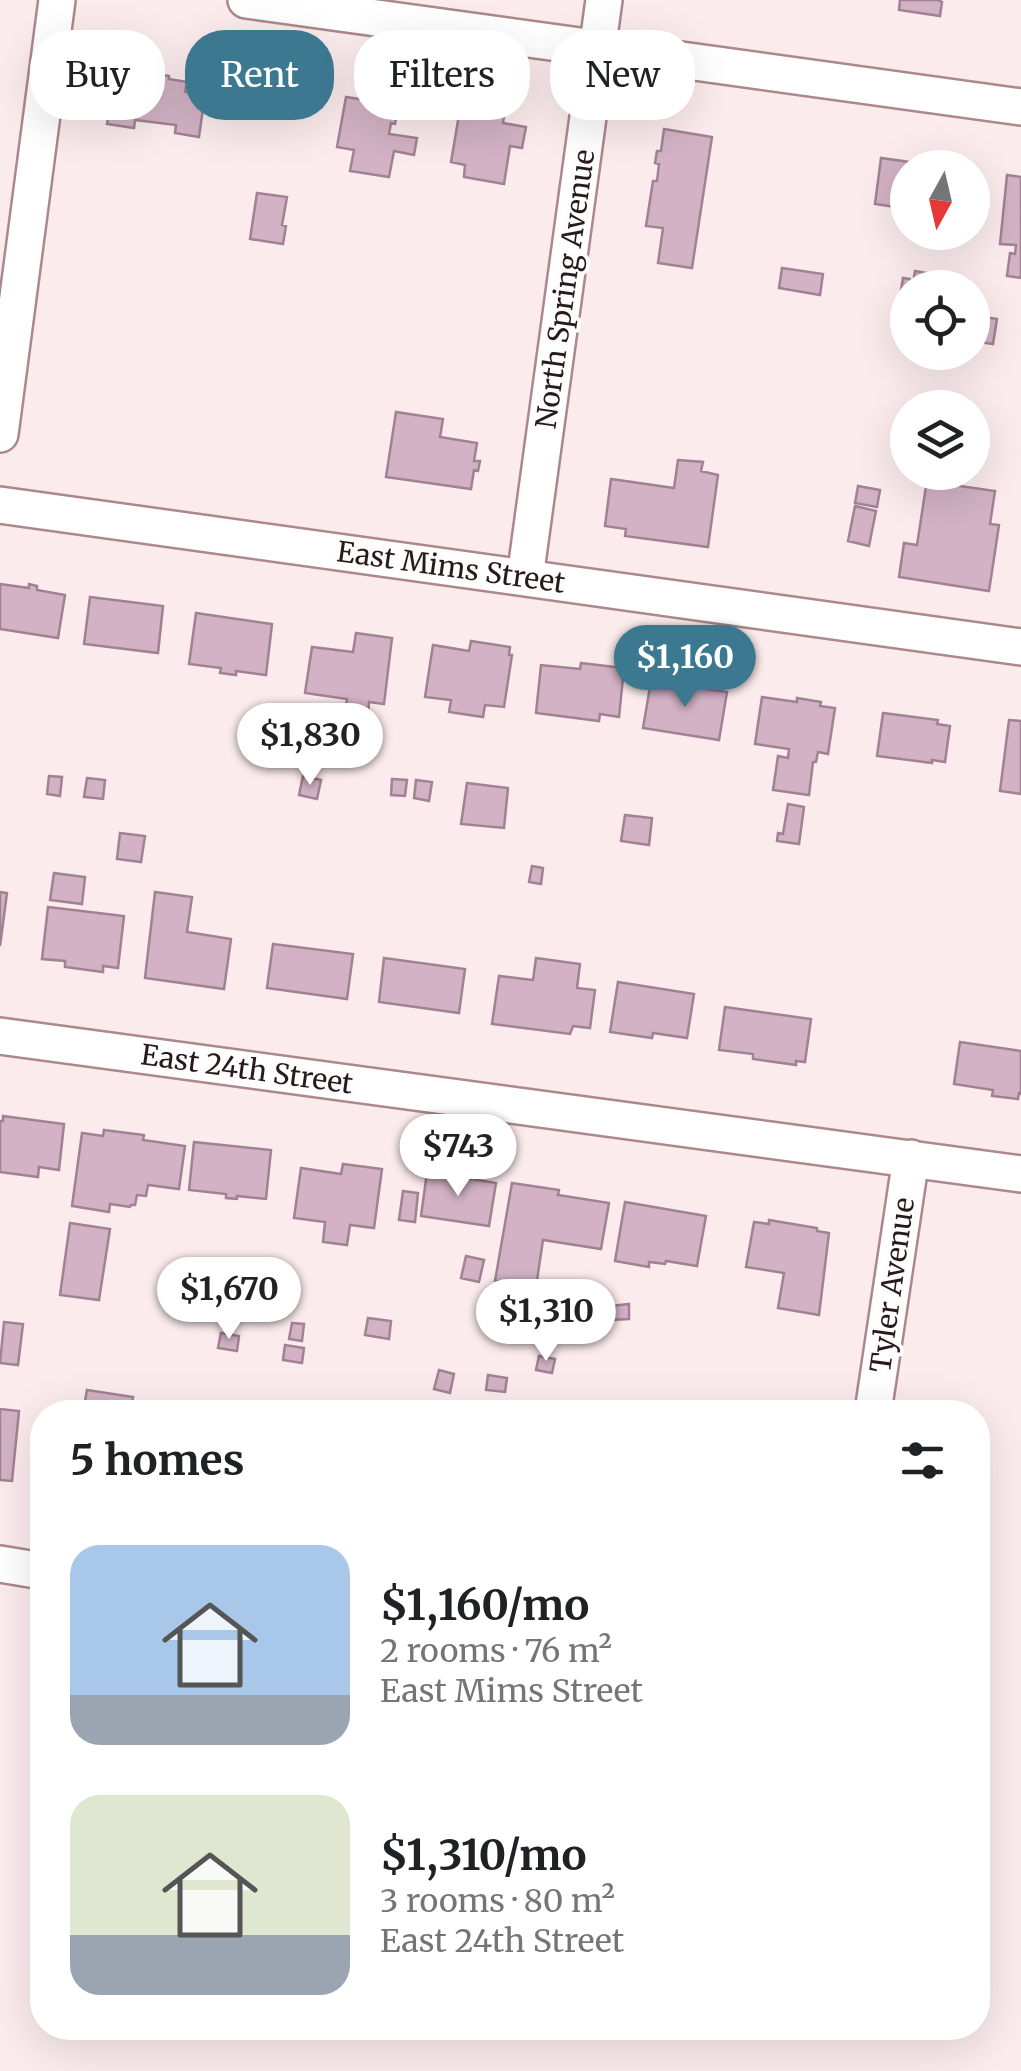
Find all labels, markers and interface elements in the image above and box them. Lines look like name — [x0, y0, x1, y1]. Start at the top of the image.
chip: Buy — [30, 30, 165, 120]
chip: Rent — [185, 30, 334, 120]
chip: Filters — [354, 30, 530, 120]
chip: New — [550, 30, 695, 120]
street label: North Spring Avenue — [528, 147, 602, 431]
north arrow — [890, 150, 990, 250]
map controls — [890, 150, 990, 490]
button: locate — [890, 270, 990, 370]
button: layers — [890, 390, 990, 490]
street label: East Mims Street — [335, 533, 568, 601]
pin: $1,160 — [604, 625, 766, 710]
text: $1,160 — [636, 637, 734, 677]
pin: $1,830 — [229, 703, 391, 788]
text: $1,830 — [259, 715, 361, 755]
street label: East 24th Street — [139, 1036, 355, 1102]
pin: $743 — [399, 1114, 517, 1199]
text: $743 — [422, 1126, 494, 1166]
street label: Tyler Avenue — [862, 1195, 922, 1375]
pin: $1,670 — [148, 1257, 310, 1342]
text: $1,670 — [179, 1269, 279, 1309]
pin: $1,310 — [465, 1279, 627, 1364]
text: $1,310 — [498, 1291, 594, 1331]
icon: filters — [895, 1433, 950, 1488]
text: 5 homes — [70, 1434, 244, 1486]
text: $1,160/mo — [380, 1579, 589, 1631]
icon: home — [150, 1585, 270, 1705]
text: 2 rooms · 76 m² — [380, 1631, 612, 1671]
text: East Mims Street — [380, 1671, 643, 1711]
text: $1,310/mo — [380, 1829, 586, 1881]
icon: home — [150, 1835, 270, 1955]
text: 3 rooms · 80 m² — [380, 1881, 615, 1921]
text: East 24th Street — [380, 1921, 624, 1961]

